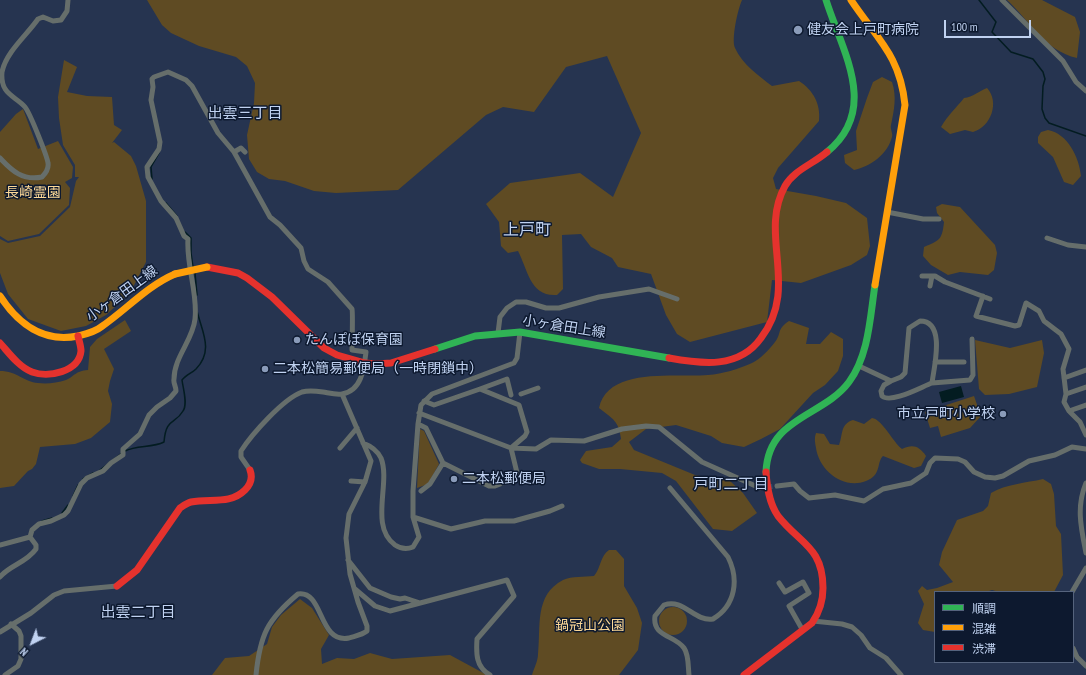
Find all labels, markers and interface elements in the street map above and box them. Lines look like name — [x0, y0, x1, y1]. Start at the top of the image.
scale bar — [946, 12, 1033, 38]
text: 100 m — [951, 19, 978, 34]
place label: 健友会上戸町病院 — [807, 22, 919, 38]
marker: 健友会上戸町病院 — [792, 24, 804, 36]
district label: 出雲三丁目 — [208, 105, 282, 123]
park label: 長崎霊園 — [5, 185, 61, 201]
district label: 上戸町 — [503, 220, 551, 240]
street label: 小ヶ倉田上線 — [83, 263, 161, 325]
street label: 小ヶ倉田上線 — [521, 312, 607, 342]
place label: たんぽぽ保育園 — [305, 332, 403, 348]
marker: たんぽぽ保育園 — [292, 335, 302, 345]
place label: 二本松簡易郵便局（一時閉鎖中） — [273, 361, 483, 377]
marker: 二本松簡易郵便局（一時閉鎖中） — [260, 364, 270, 374]
place label: 市立戸町小学校 — [897, 406, 995, 422]
marker: 市立戸町小学校 — [998, 409, 1008, 419]
place label: 二本松郵便局 — [462, 471, 546, 487]
marker: 二本松郵便局 — [449, 474, 459, 484]
district label: 戸町二丁目 — [694, 476, 768, 494]
legend — [934, 591, 1074, 663]
text: 順調 — [972, 601, 996, 616]
district label: 出雲二丁目 — [101, 604, 175, 622]
park label: 鍋冠山公園 — [555, 618, 625, 634]
text: 混雑 — [972, 621, 996, 636]
north arrow — [12, 623, 52, 663]
text: 渋滞 — [972, 641, 996, 656]
text: N — [17, 645, 31, 659]

